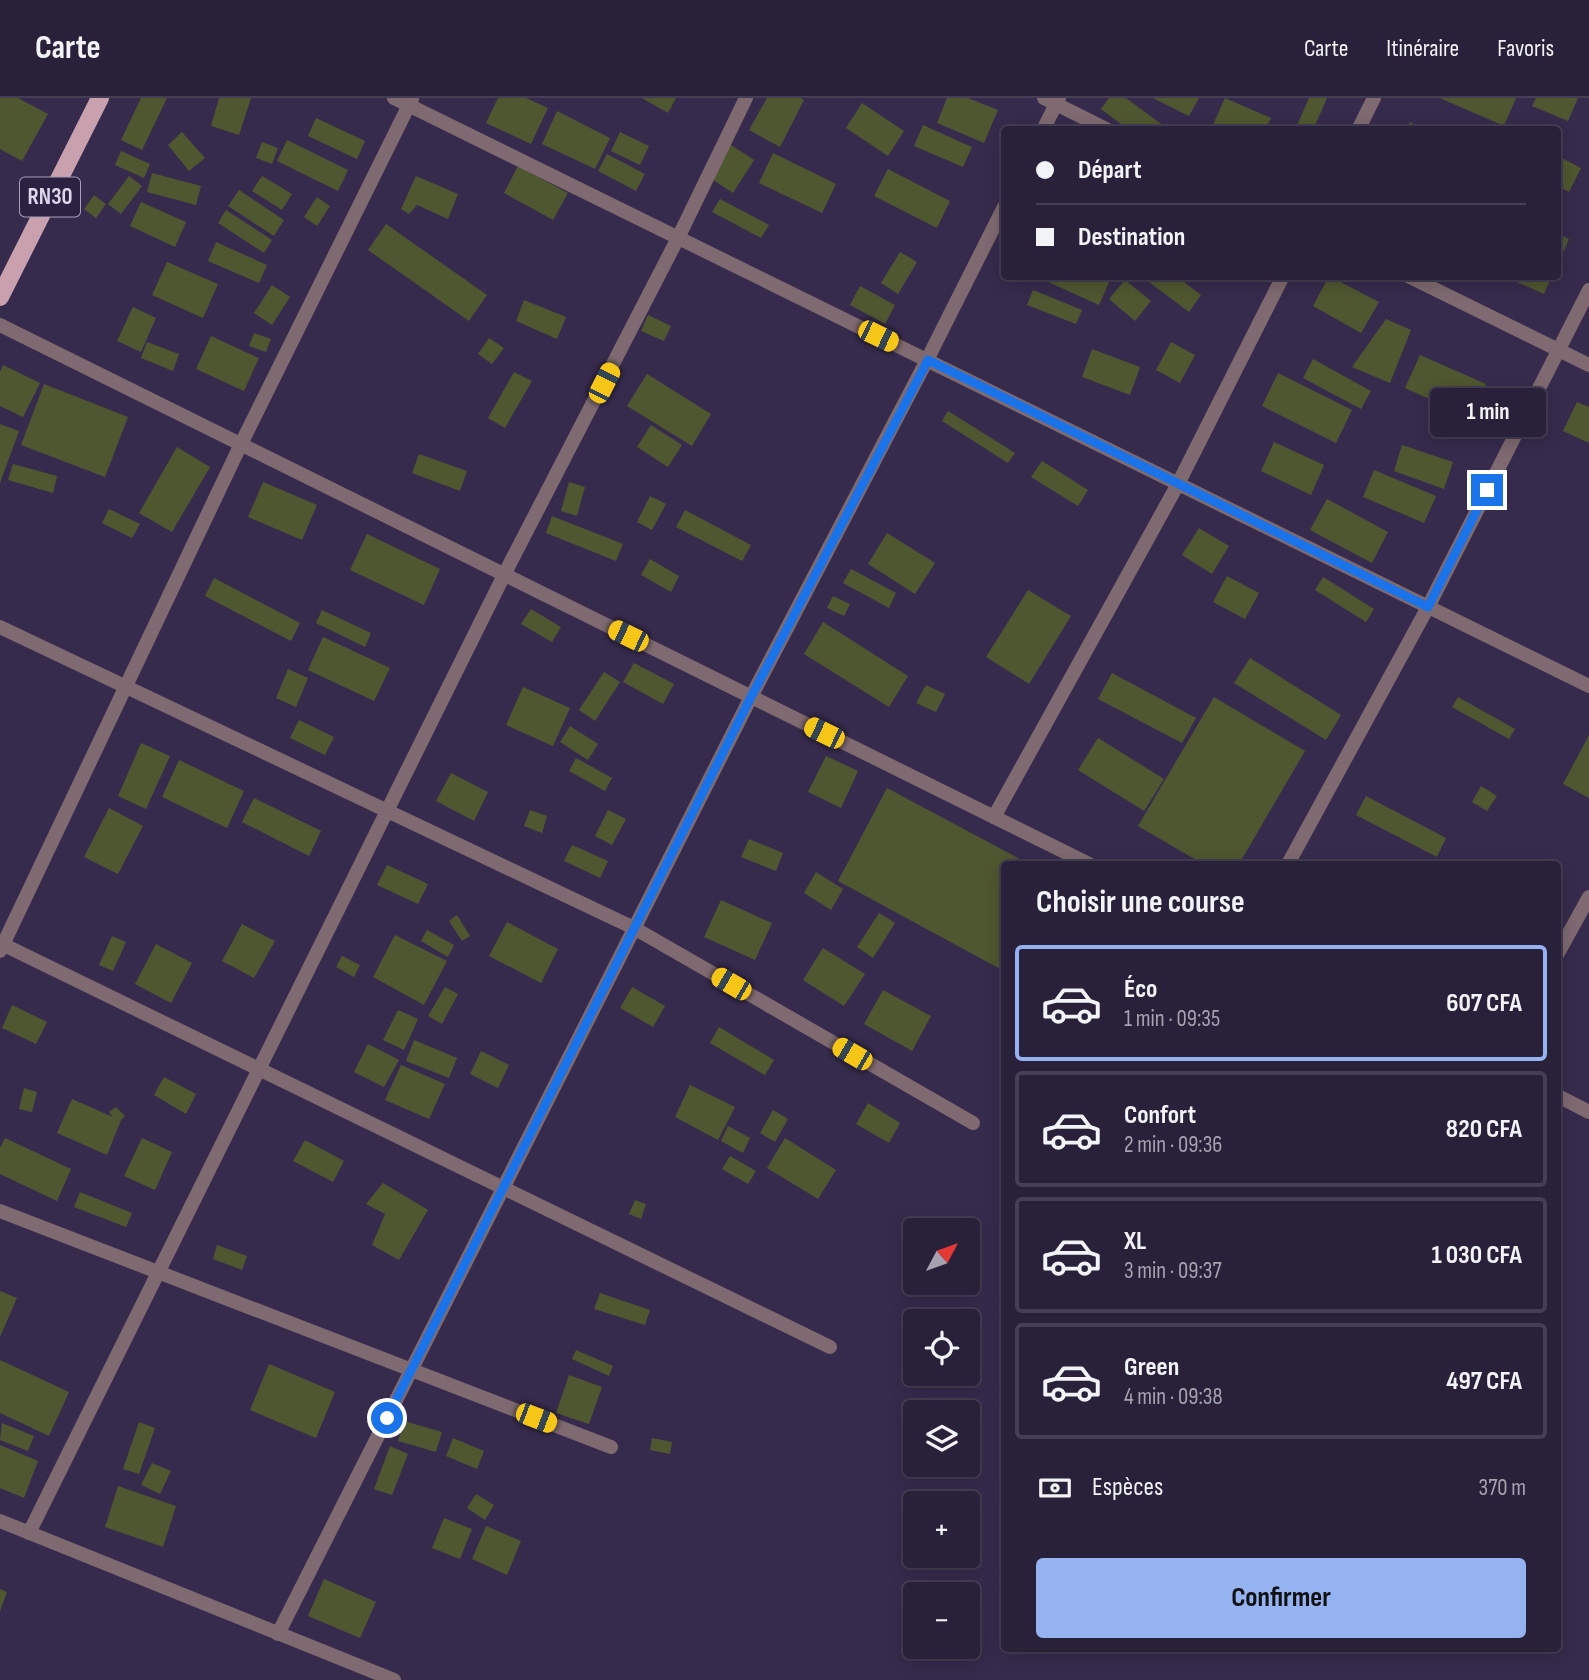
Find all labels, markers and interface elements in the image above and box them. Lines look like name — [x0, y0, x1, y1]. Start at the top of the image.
text: Carte — [35, 28, 101, 68]
text: Carte — [1304, 34, 1348, 63]
text: Itinéraire — [1386, 34, 1459, 63]
text: Favoris — [1497, 34, 1554, 63]
text: Départ — [1078, 155, 1141, 186]
road number: RN30 — [20, 178, 80, 216]
text: Destination — [1078, 222, 1185, 253]
car — [855, 317, 902, 355]
car — [586, 360, 623, 406]
callout: 1 min — [1429, 388, 1545, 438]
text: 1 min — [1467, 398, 1509, 426]
route end — [1471, 474, 1503, 506]
car — [605, 617, 652, 655]
car — [801, 714, 848, 752]
text: Choisir une course — [1036, 883, 1245, 922]
car — [708, 964, 755, 1004]
icon: car — [1040, 972, 1103, 1035]
text: Éco — [1124, 974, 1157, 1005]
text: 607 CFA — [1446, 988, 1522, 1019]
text: 1 min · 09:35 — [1124, 1005, 1220, 1033]
car — [829, 1034, 876, 1074]
icon: car — [1040, 1098, 1103, 1161]
text: Confort — [1124, 1100, 1196, 1131]
text: 820 CFA — [1446, 1114, 1522, 1145]
text: 2 min · 09:36 — [1124, 1131, 1222, 1159]
north arrow — [903, 1218, 980, 1295]
map controls — [903, 1218, 980, 1659]
icon: car — [1040, 1224, 1103, 1287]
text: XL — [1124, 1226, 1146, 1257]
text: 1 030 CFA — [1431, 1240, 1522, 1271]
text: 3 min · 09:37 — [1124, 1257, 1222, 1285]
button: locate — [903, 1309, 980, 1386]
icon: car — [1040, 1350, 1103, 1413]
text: Green — [1124, 1352, 1179, 1383]
text: 497 CFA — [1446, 1366, 1522, 1397]
text: 4 min · 09:38 — [1124, 1383, 1223, 1411]
button: layers — [903, 1400, 980, 1477]
car — [513, 1401, 560, 1435]
route start — [371, 1402, 403, 1434]
icon: cash — [1036, 1469, 1074, 1507]
text: Espèces — [1092, 1472, 1163, 1503]
text: 370 m — [1479, 1474, 1526, 1502]
button: + — [903, 1491, 980, 1568]
button: Confirmer — [1036, 1558, 1526, 1638]
button: − — [903, 1582, 980, 1659]

